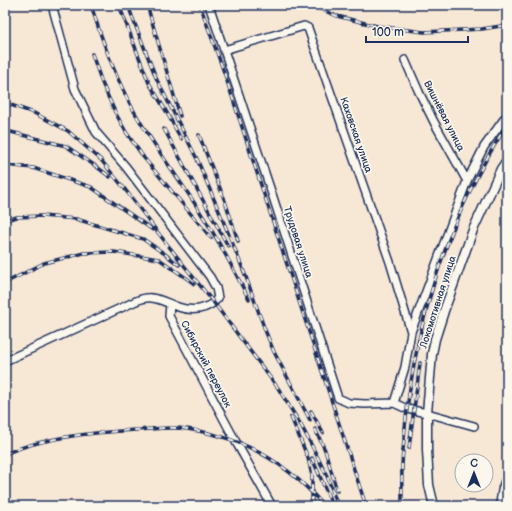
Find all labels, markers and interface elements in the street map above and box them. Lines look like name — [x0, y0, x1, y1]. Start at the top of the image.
scale bar — [366, 18, 468, 44]
text: 100 m — [372, 25, 404, 40]
street label: Вишнёвая улица — [421, 79, 467, 153]
street label: Каховская улица — [337, 96, 375, 174]
street label: Трудовая улица — [281, 205, 315, 279]
street label: Локомотивная улица — [417, 254, 459, 351]
street label: Сибирский переулок — [178, 319, 234, 410]
north arrow — [454, 453, 494, 493]
text: С — [470, 457, 478, 470]

